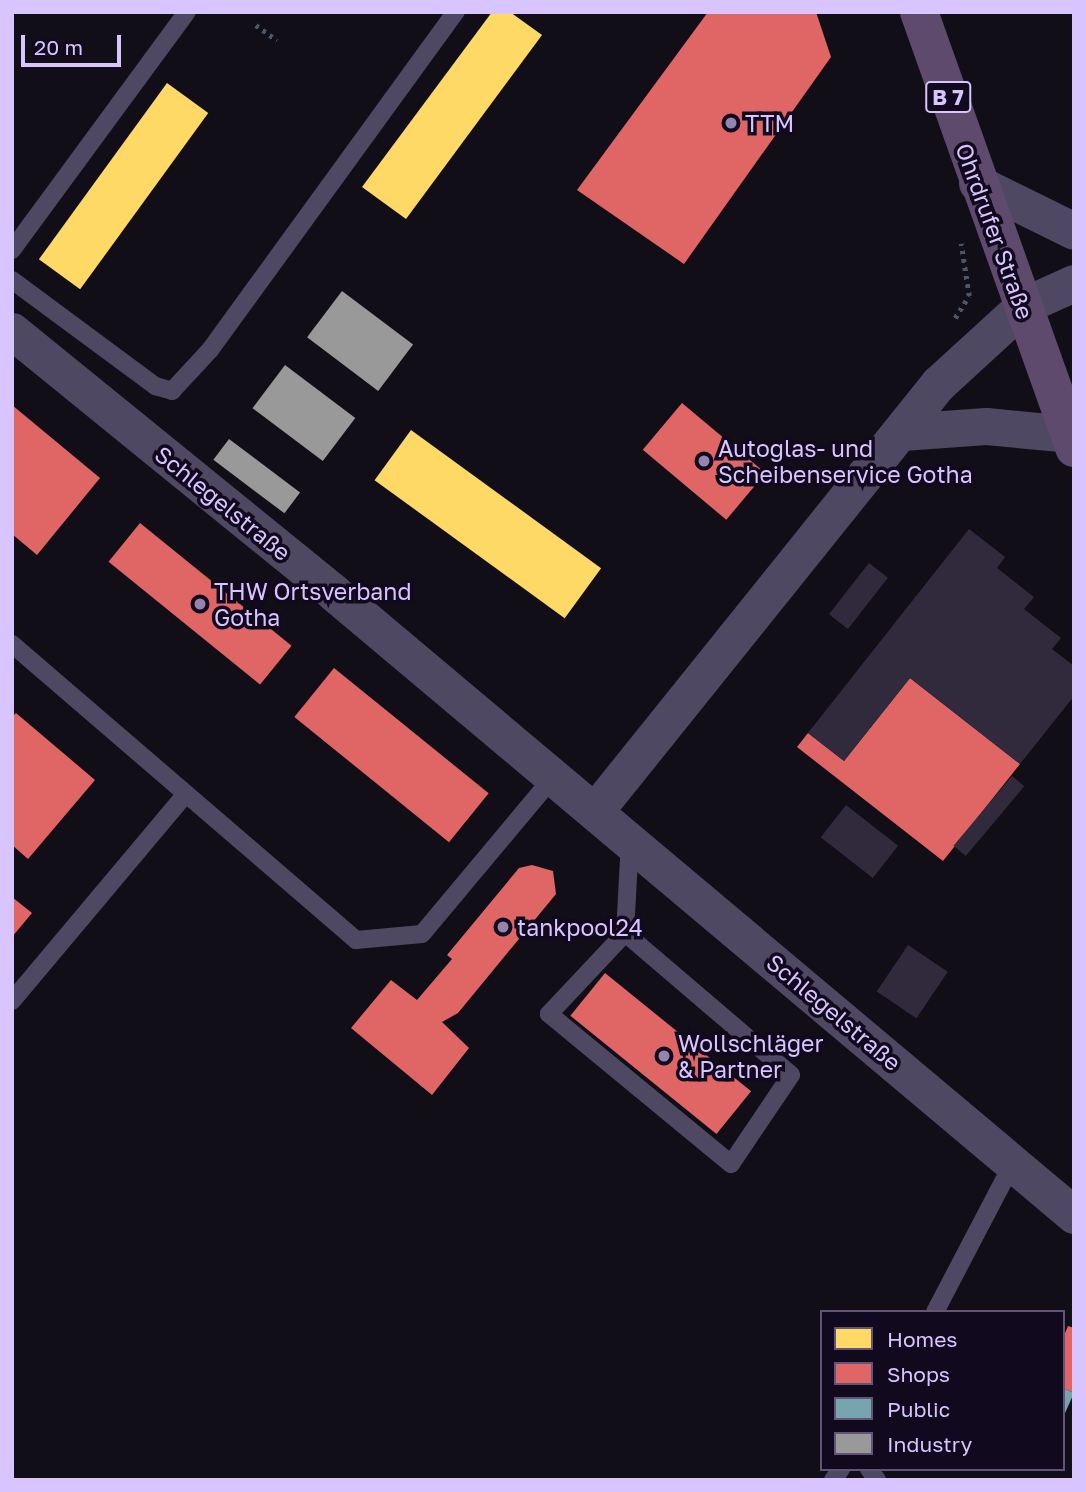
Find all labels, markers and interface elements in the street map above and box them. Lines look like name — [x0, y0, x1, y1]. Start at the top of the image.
scale bar — [24, 21, 124, 65]
text: 20 m — [34, 34, 83, 60]
road number: B 7 — [925, 80, 971, 114]
place label: TTM — [745, 109, 794, 137]
marker: TTM — [723, 115, 739, 131]
street label: Ohrdrufer Straße — [950, 139, 1040, 323]
place label: Autoglas- und Scheibenservice Gotha — [718, 434, 973, 488]
street label: Schlegelstraße — [150, 440, 296, 566]
marker: Autoglas- und Scheibenservice Gotha — [696, 453, 712, 469]
place label: THW Ortsverband Gotha — [214, 577, 412, 631]
marker: THW Ortsverband Gotha — [192, 596, 208, 612]
place label: tankpool24 — [517, 913, 643, 941]
marker: tankpool24 — [495, 919, 511, 935]
street label: Schlegelstraße — [761, 948, 907, 1076]
place label: Wollschläger & Partner — [678, 1029, 823, 1083]
marker: Wollschläger & Partner — [656, 1048, 672, 1064]
legend — [820, 1310, 1065, 1471]
text: Homes — [887, 1326, 957, 1352]
text: Shops — [887, 1361, 950, 1387]
text: Public — [887, 1396, 950, 1422]
text: Industry — [887, 1431, 972, 1457]

